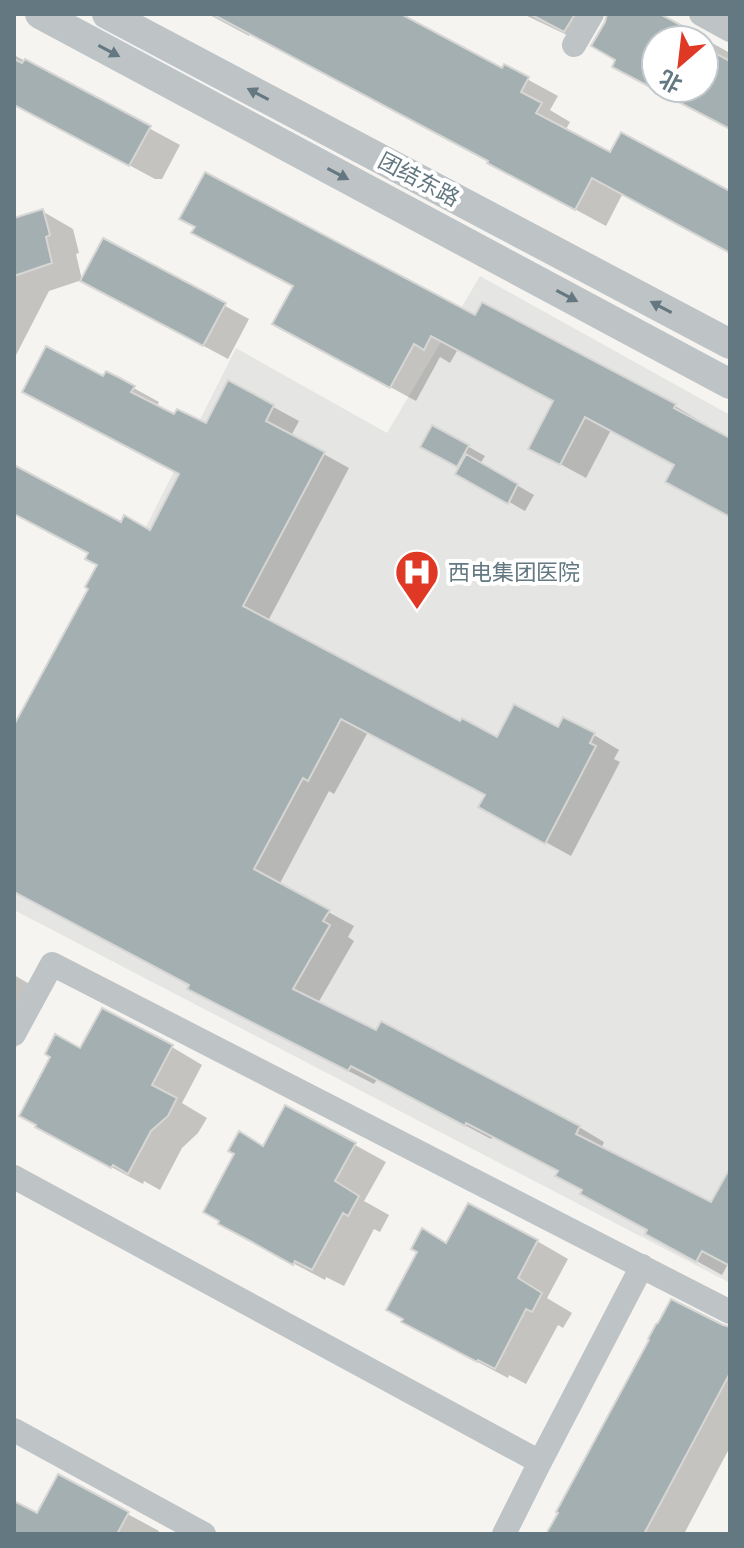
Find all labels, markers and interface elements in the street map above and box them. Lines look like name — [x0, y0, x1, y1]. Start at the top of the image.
north arrow — [640, 24, 720, 104]
one-way arrow — [97, 44, 120, 57]
text: 北 — [655, 66, 686, 98]
one-way arrow — [247, 87, 270, 100]
street label: 团结东路 — [375, 147, 464, 210]
one-way arrow — [327, 166, 349, 180]
one-way arrow — [556, 289, 578, 303]
one-way arrow — [650, 301, 672, 315]
hospital icon: 西电集团医院 — [393, 548, 441, 611]
place label: 西电集团医院 — [448, 559, 580, 584]

